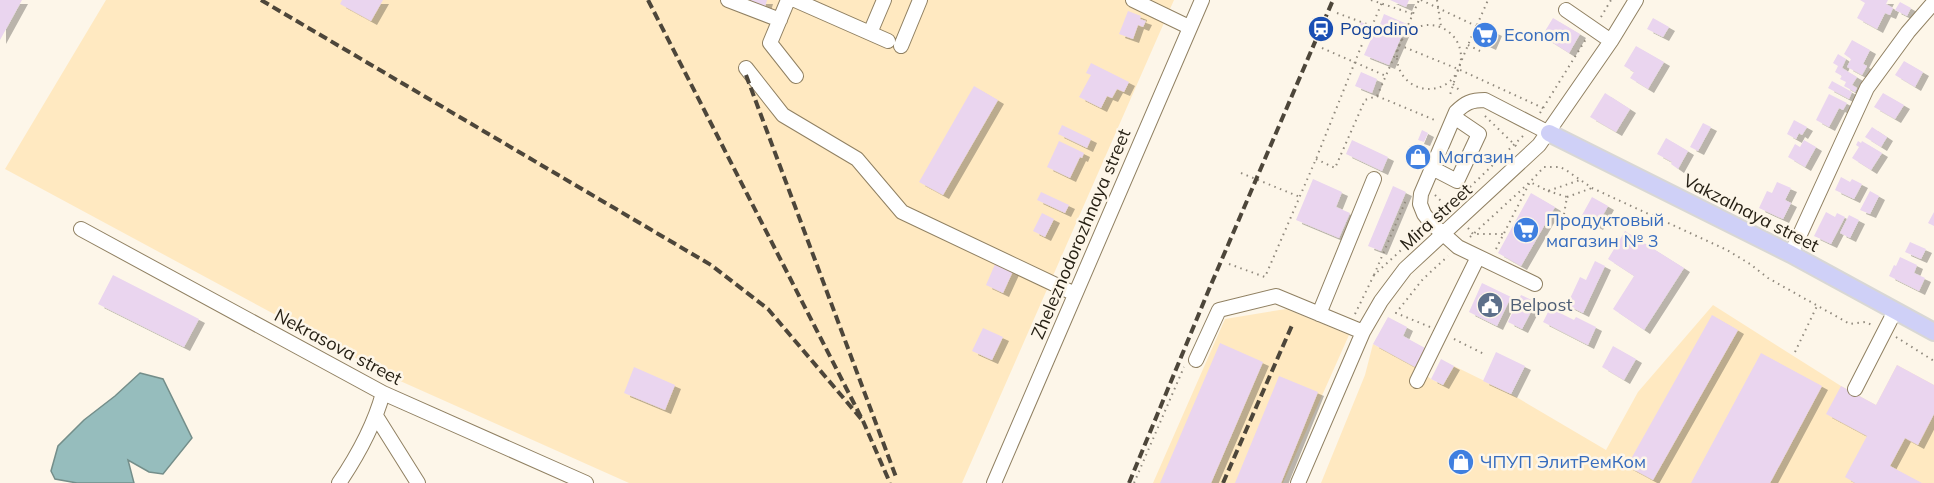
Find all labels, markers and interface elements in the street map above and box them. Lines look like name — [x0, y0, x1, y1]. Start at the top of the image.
station icon: Pogodino — [1306, 14, 1336, 44]
place label: Pogodino — [1340, 17, 1419, 40]
supermarket icon: Econom — [1470, 20, 1500, 50]
place label: Econom — [1504, 23, 1570, 46]
street label: Zheleznodorozhnaya street — [1026, 125, 1135, 342]
shop icon: Магазин — [1403, 142, 1433, 172]
place label: Магазин — [1438, 145, 1514, 168]
street label: Vakzalnaya street — [1679, 168, 1823, 257]
street label: Mira street — [1395, 178, 1476, 255]
place label: Продуктовый магазин № 3 — [1546, 208, 1664, 252]
supermarket icon: Продуктовый магазин № 3 — [1511, 215, 1541, 245]
public building icon: Belpost — [1475, 290, 1505, 320]
place label: Belpost — [1510, 293, 1573, 316]
street label: Nekrasova street — [271, 303, 406, 390]
shop icon: ЧПУП ЭлитРемКом — [1446, 447, 1476, 477]
place label: ЧПУП ЭлитРемКом — [1480, 450, 1646, 473]

